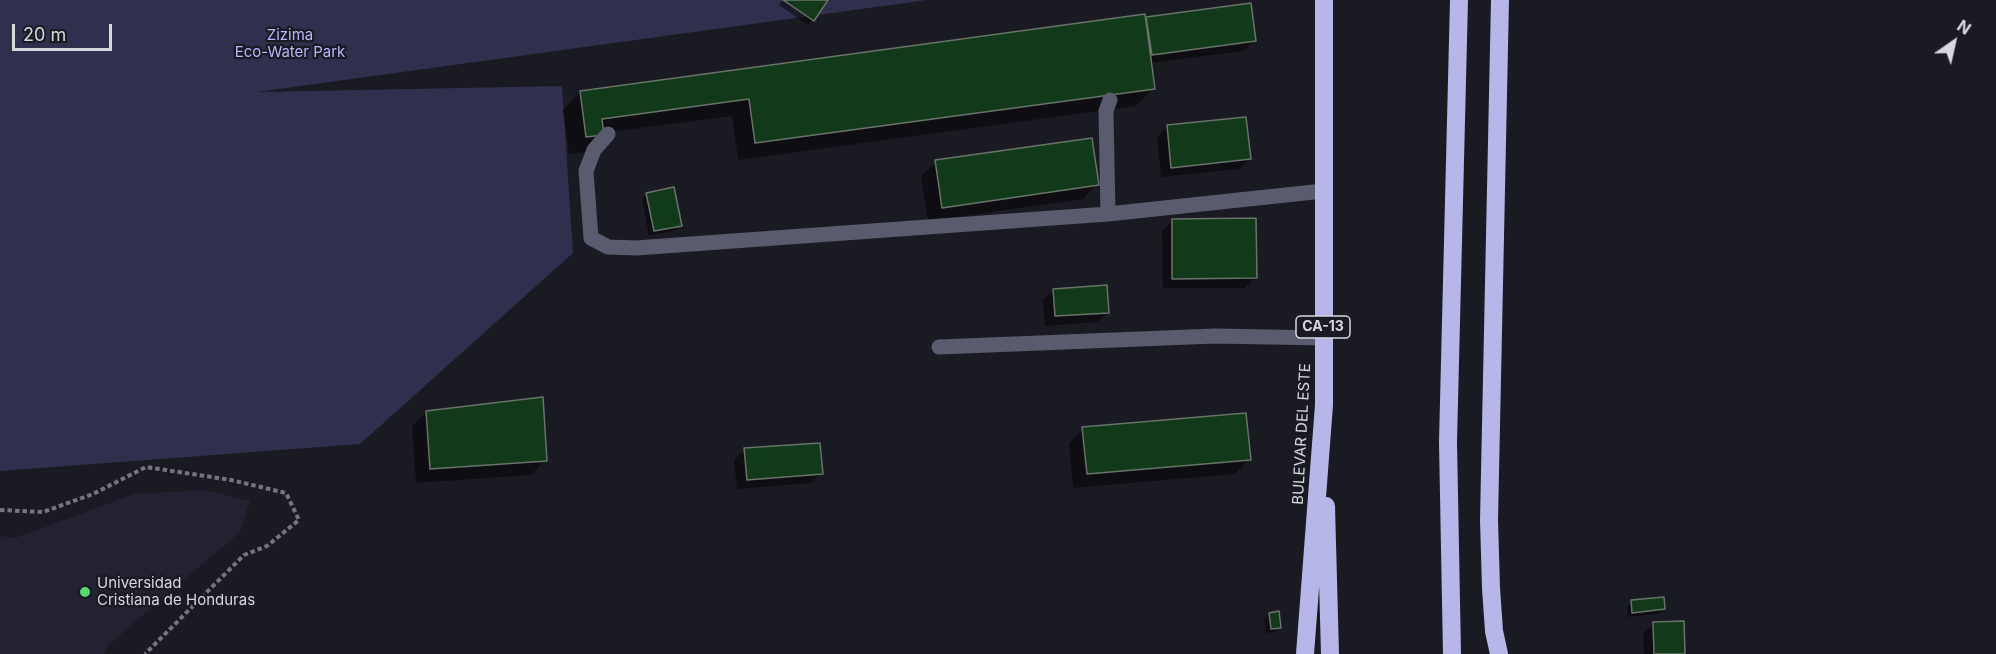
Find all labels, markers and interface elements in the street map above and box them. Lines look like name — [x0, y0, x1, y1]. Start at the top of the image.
scale bar — [15, 12, 116, 50]
north arrow — [1924, 12, 1984, 72]
text: N — [1953, 15, 1975, 39]
text: 20 m — [23, 24, 66, 45]
park label: Zizima Eco-Water Park — [235, 26, 345, 61]
road number: CA-13 — [1296, 316, 1350, 338]
street label: BULEVAR DEL ESTE — [1289, 363, 1315, 505]
place label: Universidad Cristiana de Honduras — [97, 574, 255, 609]
marker: Universidad Cristiana de Honduras — [78, 585, 92, 599]

